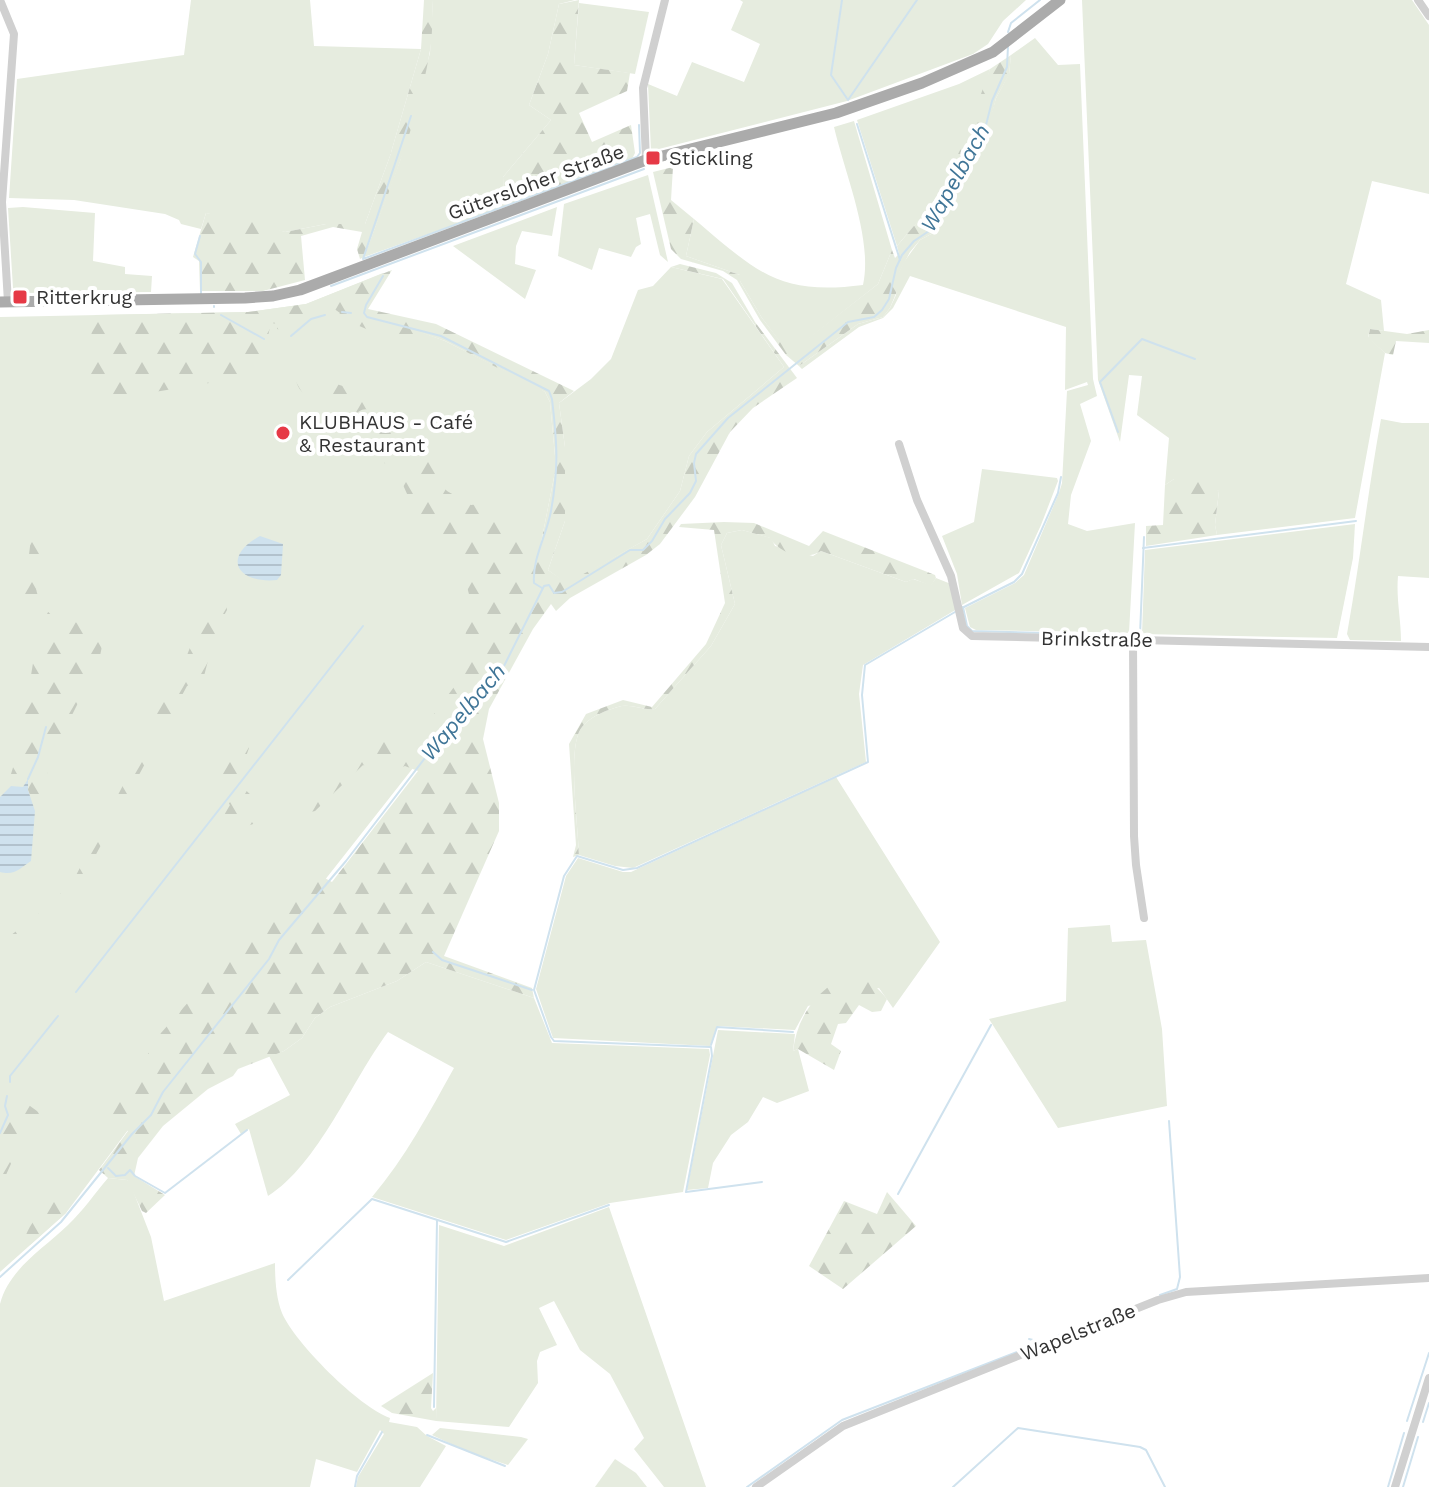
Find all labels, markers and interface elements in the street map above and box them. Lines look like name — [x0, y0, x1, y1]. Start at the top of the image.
water label: Wapelbach — [915, 120, 995, 236]
street label: Gütersloher Straße — [445, 139, 627, 225]
place label: Stickling — [669, 146, 753, 170]
marker: Stickling — [644, 149, 662, 167]
place label: Ritterkrug — [36, 285, 133, 309]
marker: Ritterkrug — [11, 288, 29, 306]
place label: KLUBHAUS - Café & Restaurant — [299, 410, 473, 457]
marker: KLUBHAUS - Café & Restaurant — [274, 424, 292, 442]
street label: Brinkstraße — [1041, 626, 1153, 652]
water label: Wapelbach — [415, 659, 511, 765]
street label: Wapelstraße — [1017, 1298, 1139, 1366]

